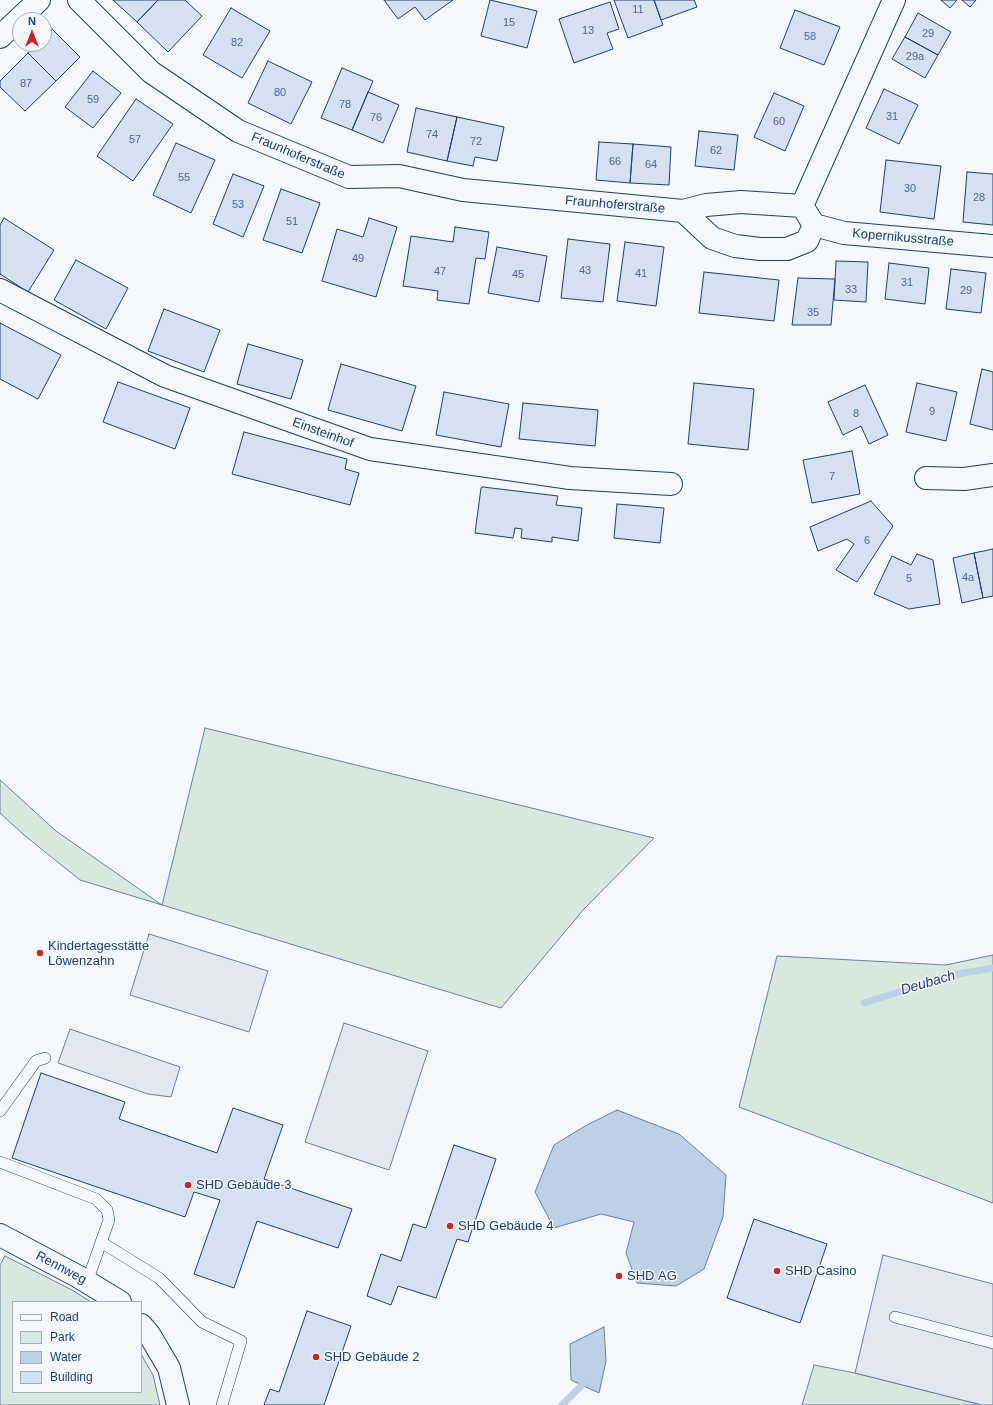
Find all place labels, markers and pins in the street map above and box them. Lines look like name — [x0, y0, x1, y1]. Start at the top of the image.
place label: Kindertagesstätte Löwenzahn — [48, 938, 149, 969]
marker: Kindertagesstätte Löwenzahn — [35, 948, 45, 958]
place label: SHD Gebäude 3 — [196, 1177, 291, 1193]
marker: SHD Gebäude 3 — [183, 1180, 193, 1190]
place label: SHD Gebäude 4 — [458, 1218, 553, 1234]
marker: SHD Gebäude 4 — [445, 1221, 455, 1231]
place label: SHD Casino — [785, 1263, 857, 1279]
marker: SHD Casino — [772, 1266, 782, 1276]
place label: SHD AG — [627, 1268, 677, 1284]
marker: SHD AG — [614, 1271, 624, 1281]
place label: SHD Gebäude 2 — [324, 1349, 419, 1365]
marker: SHD Gebäude 2 — [311, 1352, 321, 1362]

